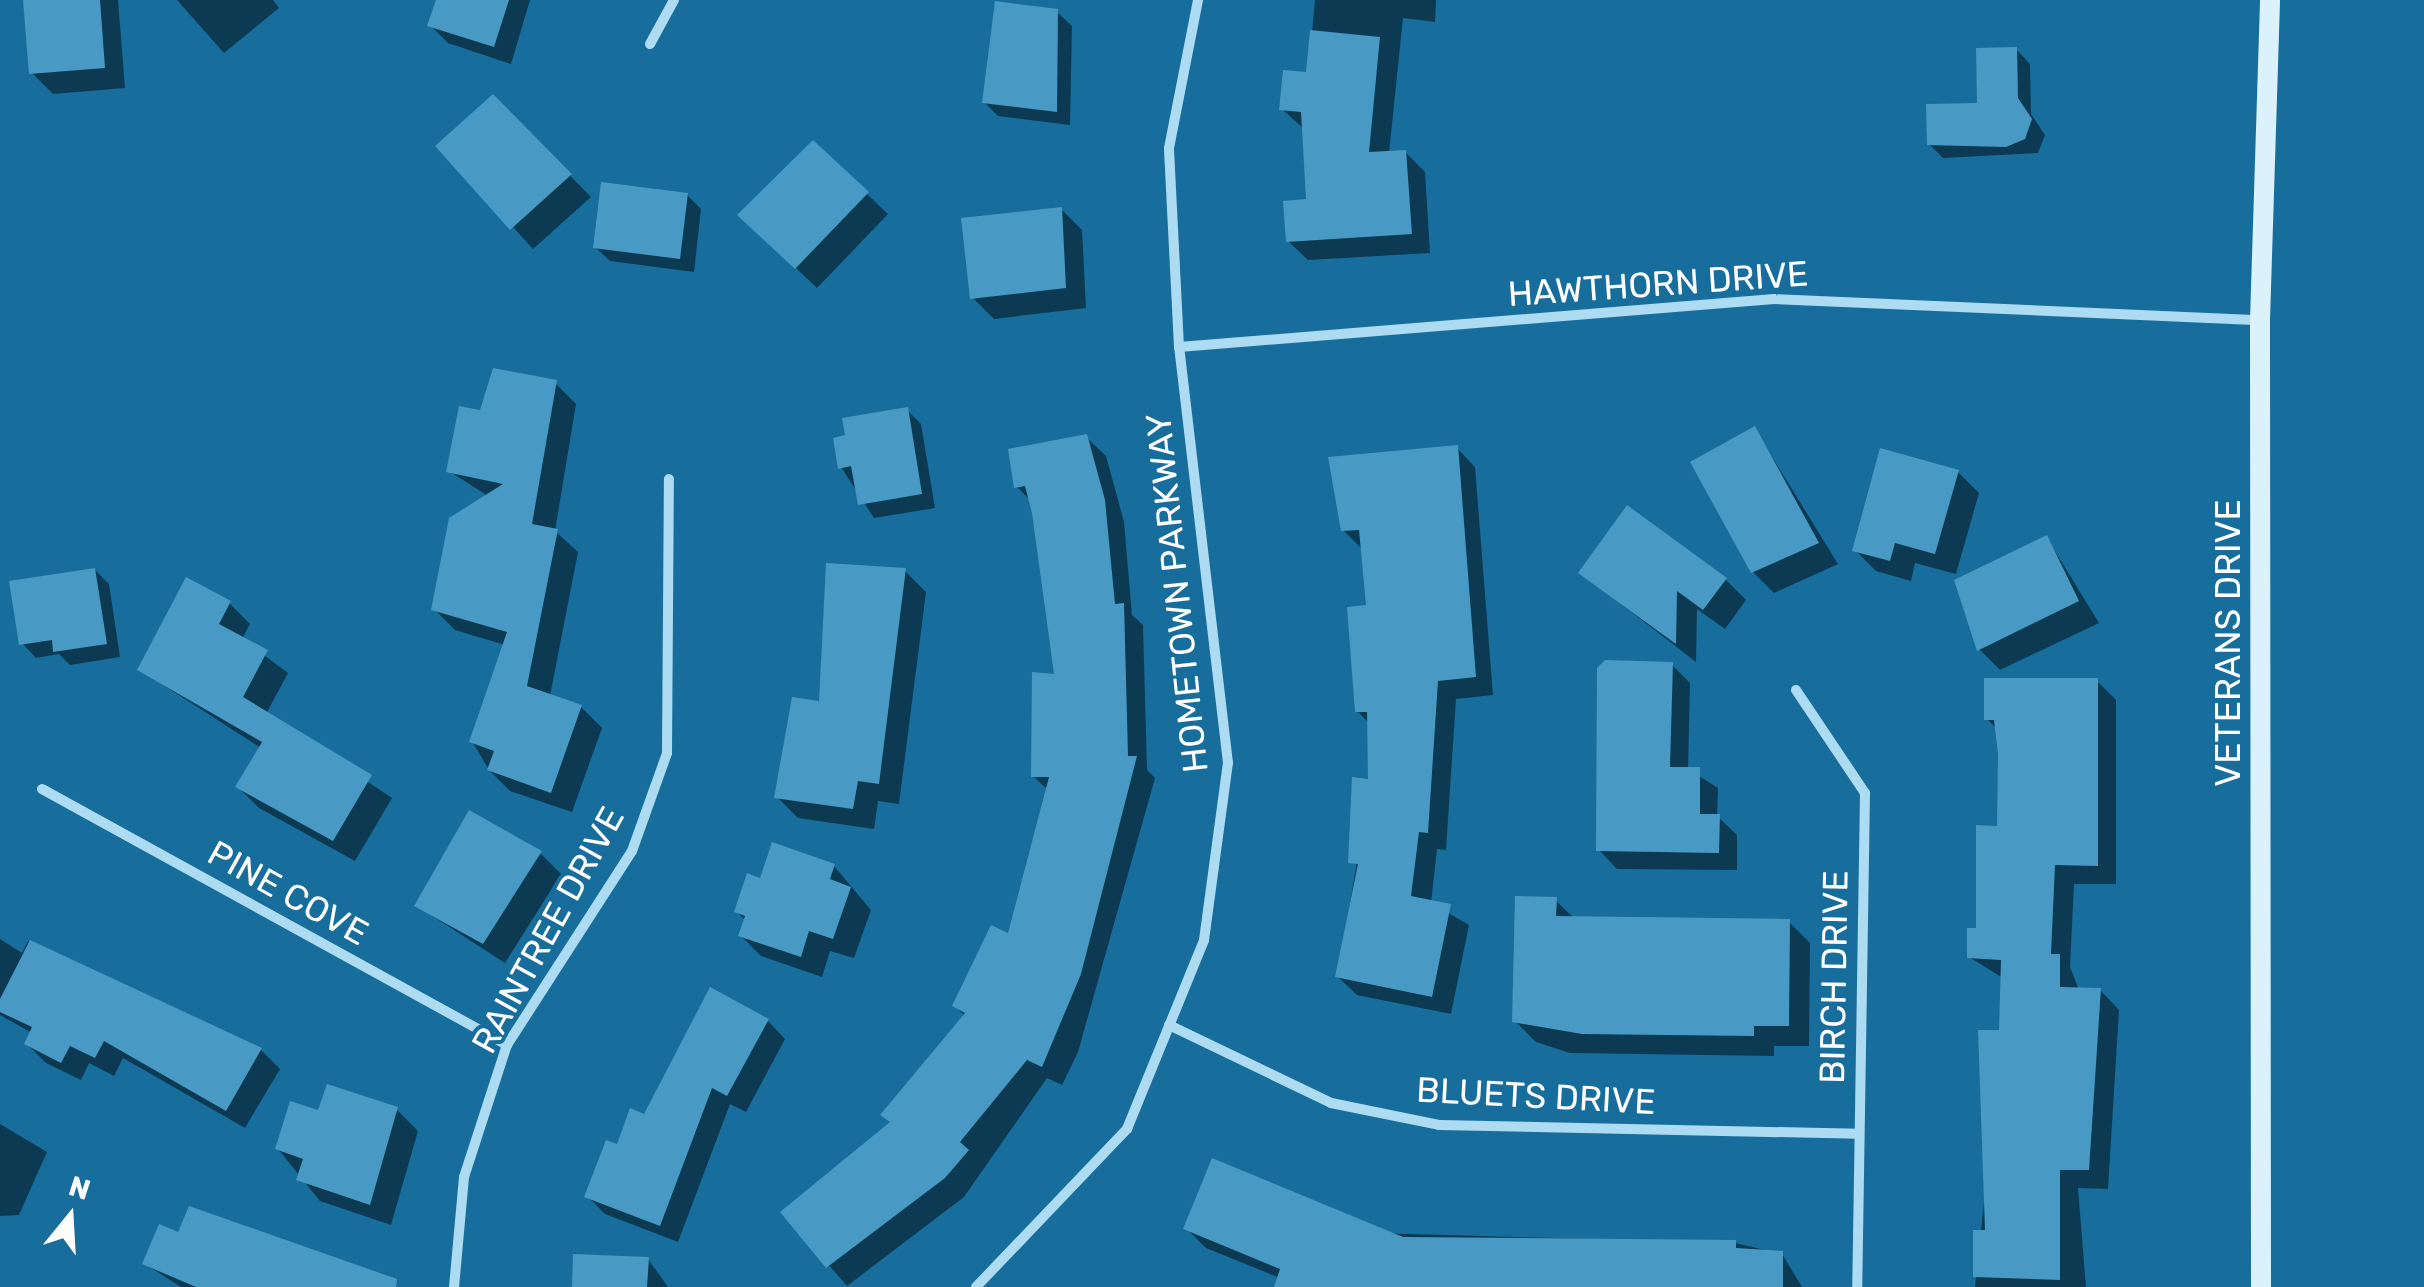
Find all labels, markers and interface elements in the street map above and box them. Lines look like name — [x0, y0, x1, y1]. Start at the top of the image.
street label: HAWTHORN DRIVE — [1506, 253, 1810, 315]
street label: HOMETOWN PARKWAY — [1137, 411, 1217, 775]
street label: VETERANS DRIVE — [2207, 499, 2249, 787]
street label: RAINTREE DRIVE — [463, 799, 633, 1061]
street label: PINE COVE — [201, 832, 375, 954]
street label: BIRCH DRIVE — [1811, 870, 1857, 1084]
street label: BLUETS DRIVE — [1415, 1069, 1657, 1123]
north arrow — [20, 1167, 120, 1267]
text: N — [65, 1169, 94, 1207]

